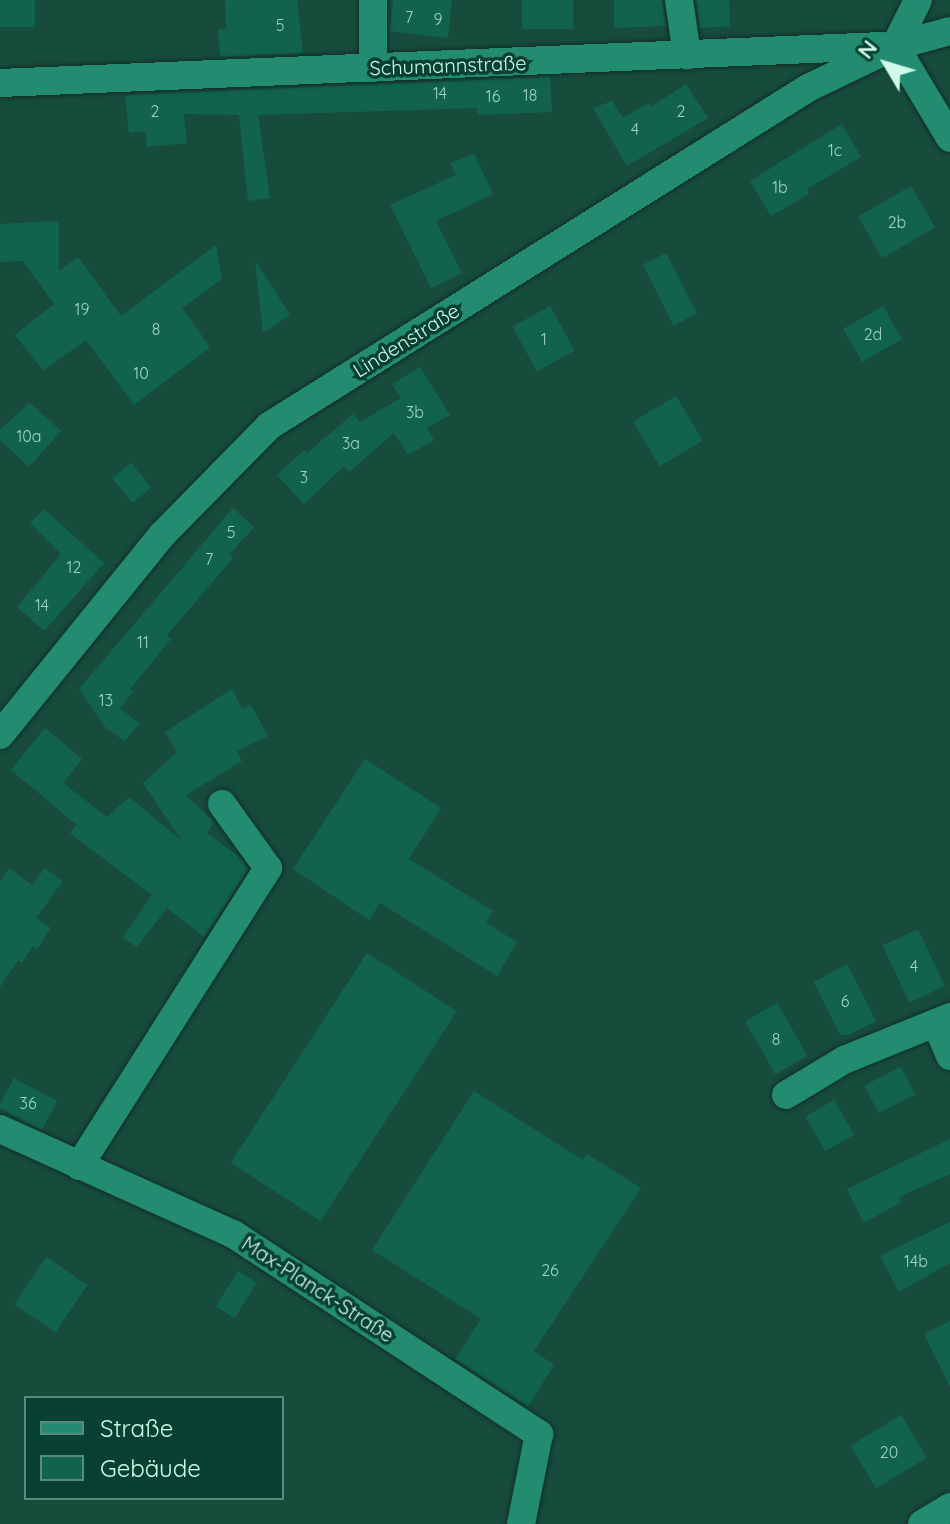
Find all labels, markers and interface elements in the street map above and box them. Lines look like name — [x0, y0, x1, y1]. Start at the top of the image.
house number: 7 — [405, 7, 413, 27]
house number: 9 — [434, 9, 442, 29]
house number: 5 — [276, 15, 284, 35]
north arrow — [846, 24, 926, 104]
text: N — [851, 34, 883, 64]
street label: Schumannstraße — [369, 50, 527, 80]
house number: 14 — [433, 83, 447, 103]
house number: 18 — [523, 85, 537, 105]
house number: 16 — [486, 86, 500, 106]
house number: 2 — [151, 101, 159, 121]
house number: 2 — [677, 101, 685, 121]
house number: 4 — [631, 119, 639, 139]
house number: 1c — [828, 140, 842, 160]
house number: 1b — [772, 177, 788, 197]
house number: 2b — [888, 212, 906, 232]
street label: Lindenstraße — [348, 298, 464, 382]
house number: 19 — [75, 299, 89, 319]
house number: 8 — [152, 319, 160, 339]
house number: 2d — [864, 324, 882, 344]
house number: 1 — [541, 329, 547, 349]
house number: 10 — [133, 363, 149, 383]
house number: 3b — [406, 402, 424, 422]
house number: 10a — [16, 426, 42, 446]
house number: 3a — [342, 433, 360, 453]
house number: 3 — [300, 467, 308, 487]
house number: 5 — [227, 522, 235, 542]
house number: 7 — [205, 549, 213, 569]
house number: 12 — [67, 557, 81, 577]
house number: 14 — [35, 595, 49, 615]
house number: 11 — [137, 632, 149, 652]
house number: 13 — [99, 690, 113, 710]
house number: 4 — [910, 956, 918, 976]
house number: 6 — [841, 991, 849, 1011]
house number: 8 — [772, 1029, 780, 1049]
house number: 36 — [20, 1093, 36, 1113]
street label: Max-Planck-Straße — [238, 1231, 398, 1347]
house number: 14b — [904, 1251, 928, 1271]
house number: 26 — [541, 1260, 559, 1280]
legend — [24, 1396, 284, 1500]
text: Straße — [100, 1413, 173, 1443]
house number: 20 — [880, 1442, 898, 1462]
text: Gebäude — [100, 1453, 201, 1483]

